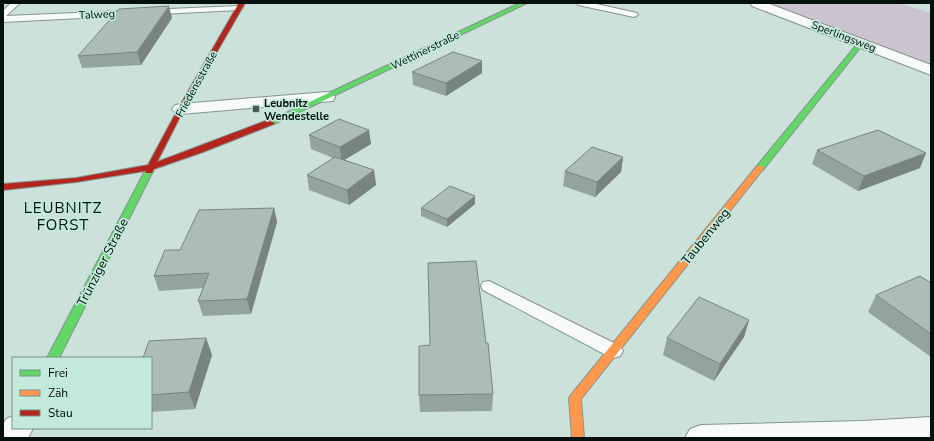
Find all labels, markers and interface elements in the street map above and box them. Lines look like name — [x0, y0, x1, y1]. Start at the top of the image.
street label: Talweg — [79, 6, 116, 23]
street label: Sperlingsweg — [809, 17, 878, 56]
street label: Wettinerstraße — [388, 27, 462, 74]
street label: Friedensstraße — [172, 48, 221, 120]
place label: Leubnitz Wendestelle — [264, 96, 329, 124]
marker: Leubnitz Wendestelle — [251, 104, 261, 114]
district label: LEUBNITZ FORST — [24, 198, 102, 235]
street label: Taubenweg — [677, 204, 734, 269]
street label: Trünziger Straße — [73, 215, 133, 310]
legend — [12, 357, 152, 429]
text: Frei — [48, 365, 68, 381]
text: Zäh — [48, 385, 68, 401]
text: Stau — [48, 405, 73, 421]

